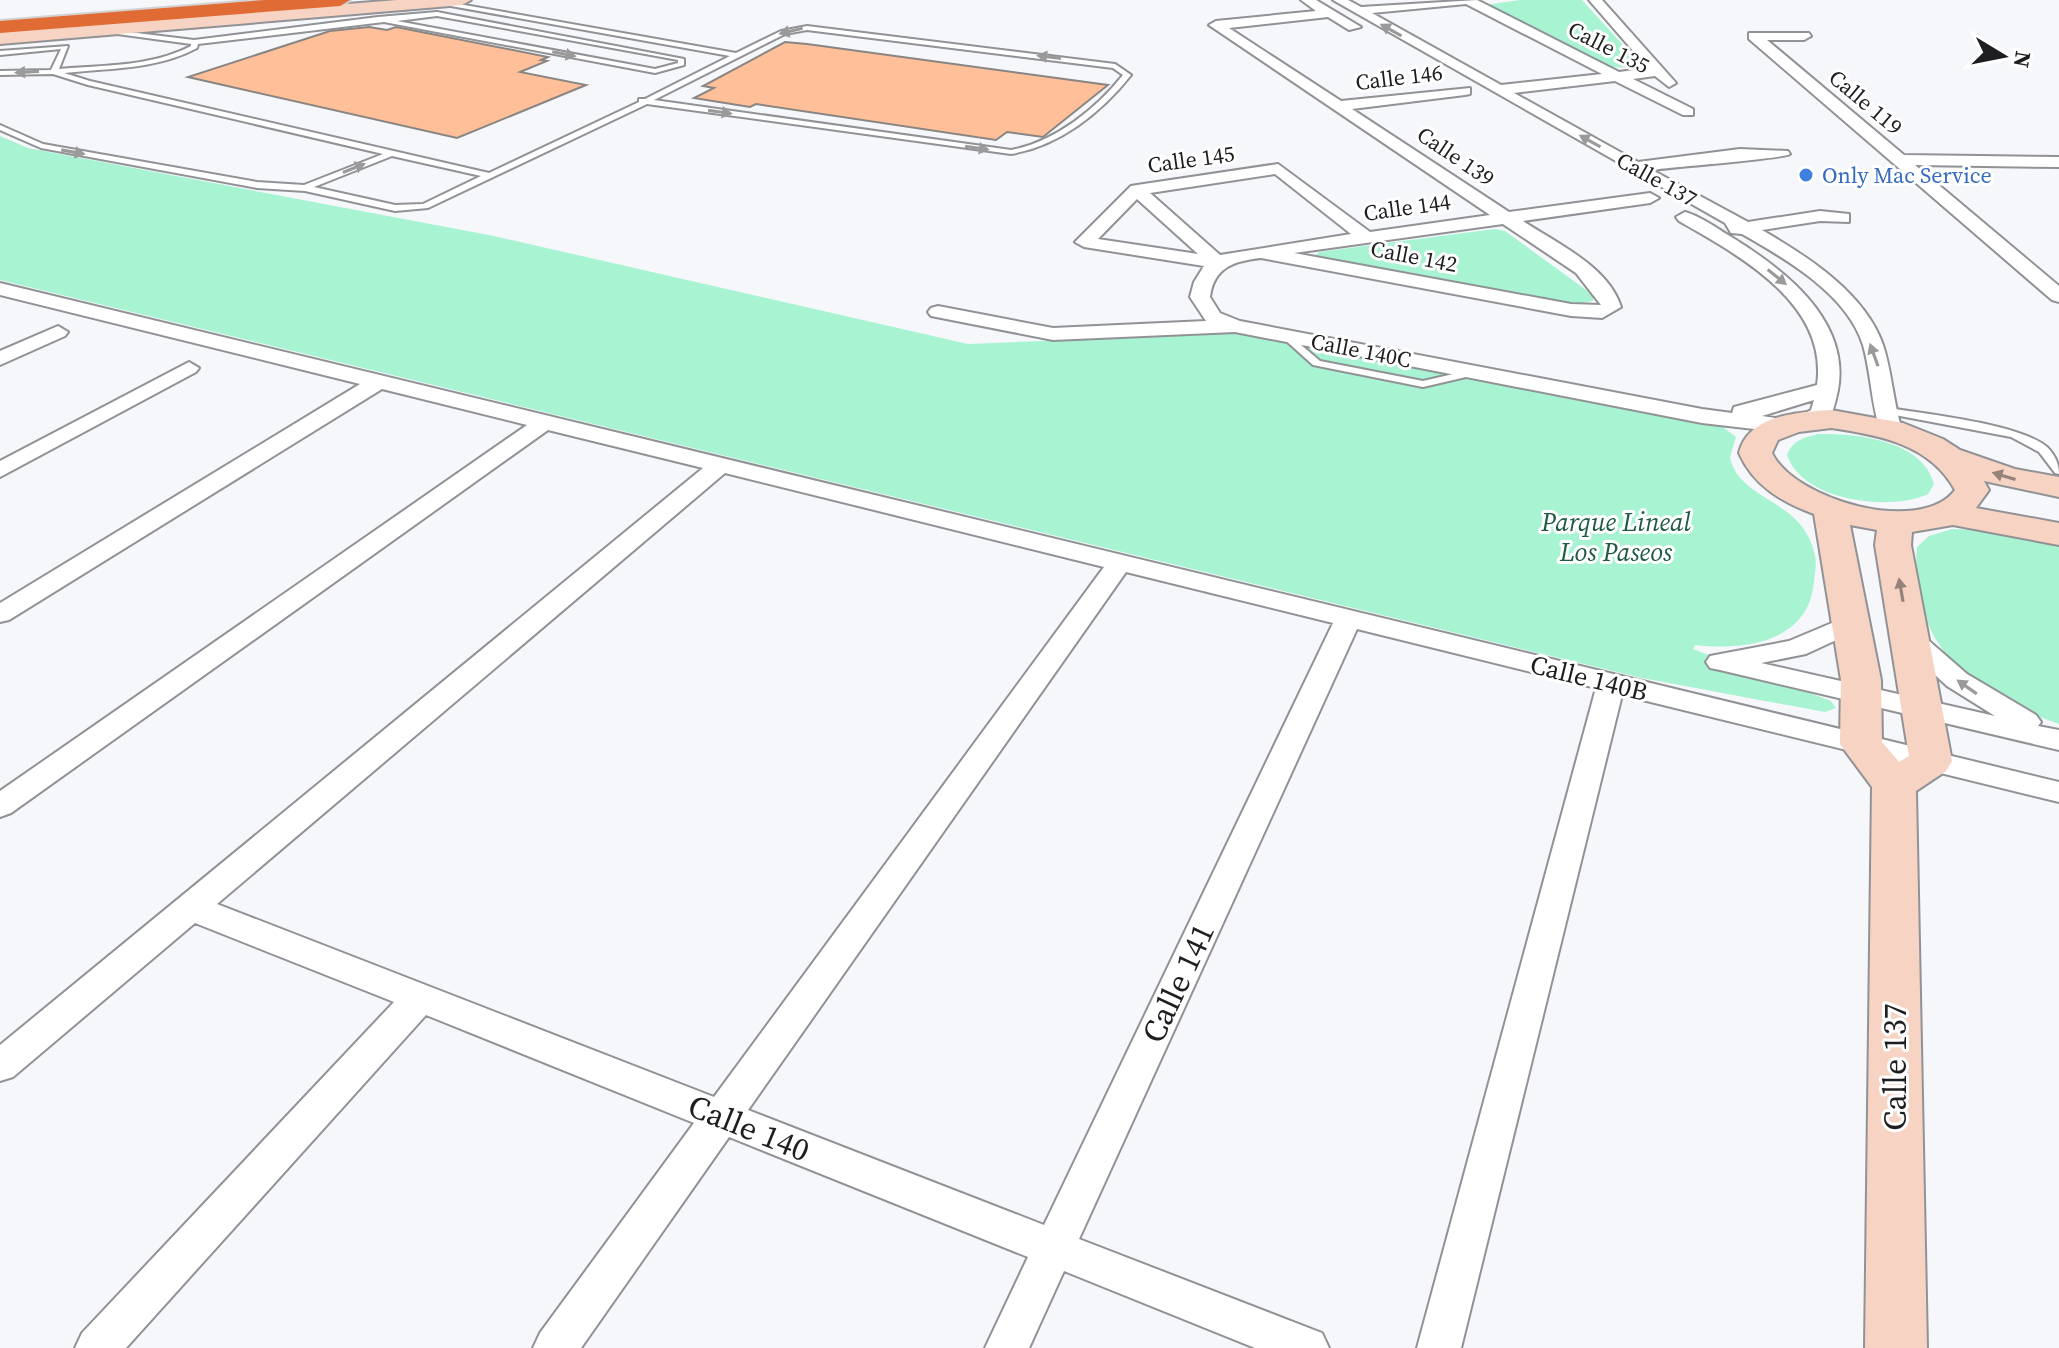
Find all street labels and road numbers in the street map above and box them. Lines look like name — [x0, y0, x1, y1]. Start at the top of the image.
street label: Calle 135 — [1563, 14, 1655, 80]
street label: Calle 146 — [1354, 57, 1444, 97]
street label: Calle 119 — [1823, 62, 1909, 142]
street label: Calle 139 — [1411, 119, 1501, 193]
street label: Calle 145 — [1146, 138, 1236, 180]
street label: Calle 137 — [1611, 145, 1703, 213]
street label: Calle 144 — [1362, 186, 1452, 228]
street label: Calle 142 — [1368, 233, 1460, 279]
street label: Calle 140C — [1308, 326, 1414, 374]
street label: Calle 140B — [1527, 646, 1651, 710]
street label: Calle 141 — [1131, 916, 1225, 1050]
street label: Calle 137 — [1873, 1003, 1917, 1131]
street label: Calle 140 — [682, 1084, 816, 1172]

